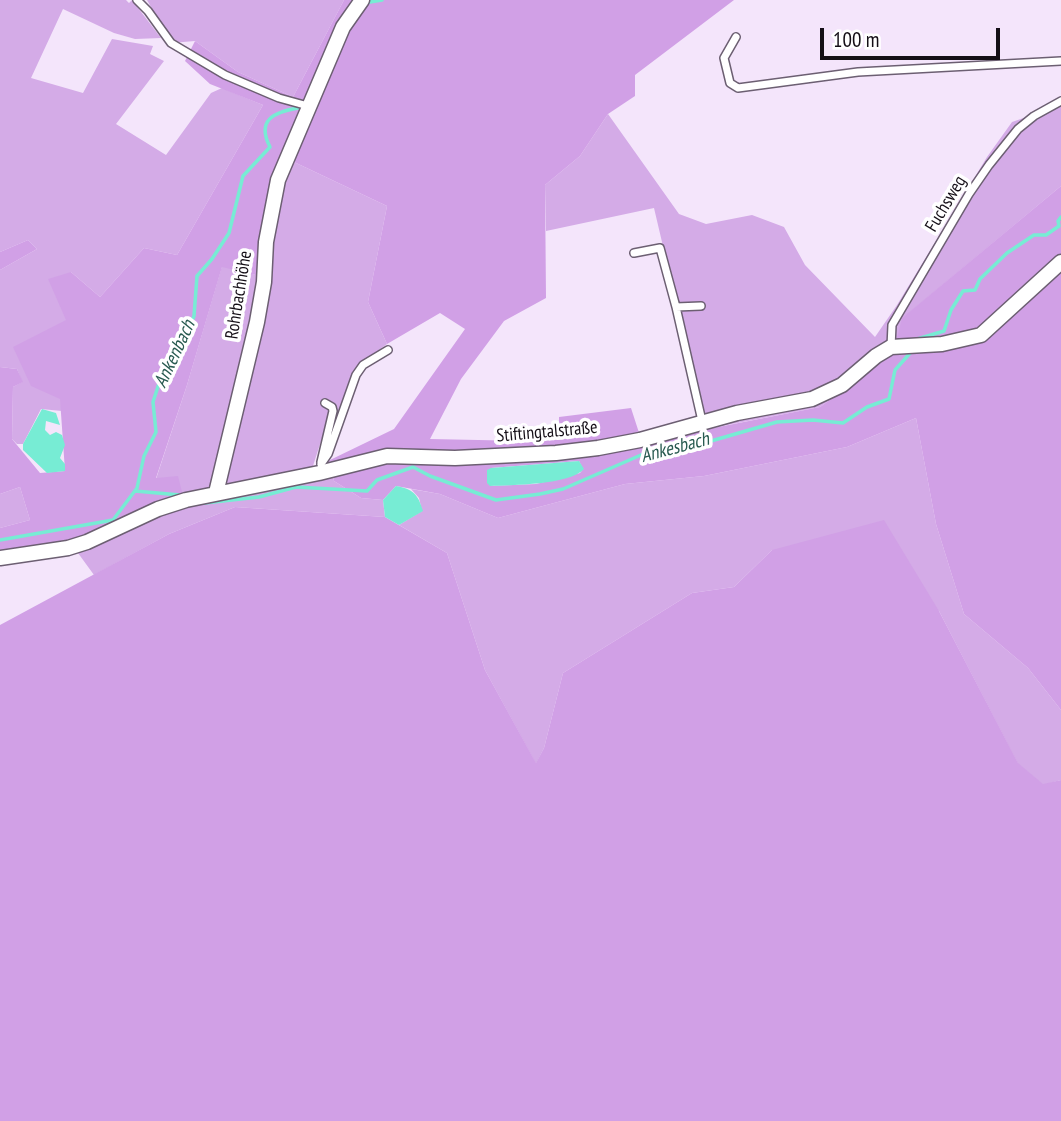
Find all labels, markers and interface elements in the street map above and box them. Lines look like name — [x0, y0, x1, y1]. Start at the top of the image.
scale bar — [823, 14, 1003, 58]
text: 100 m — [833, 26, 879, 53]
street label: Fuchsweg — [921, 172, 971, 236]
street label: Rohrbachhöhe — [221, 249, 257, 341]
water label: Ankenbach — [150, 317, 200, 391]
street label: Stiftingtalstraße — [496, 417, 598, 447]
water label: Ankesbach — [638, 428, 712, 468]

